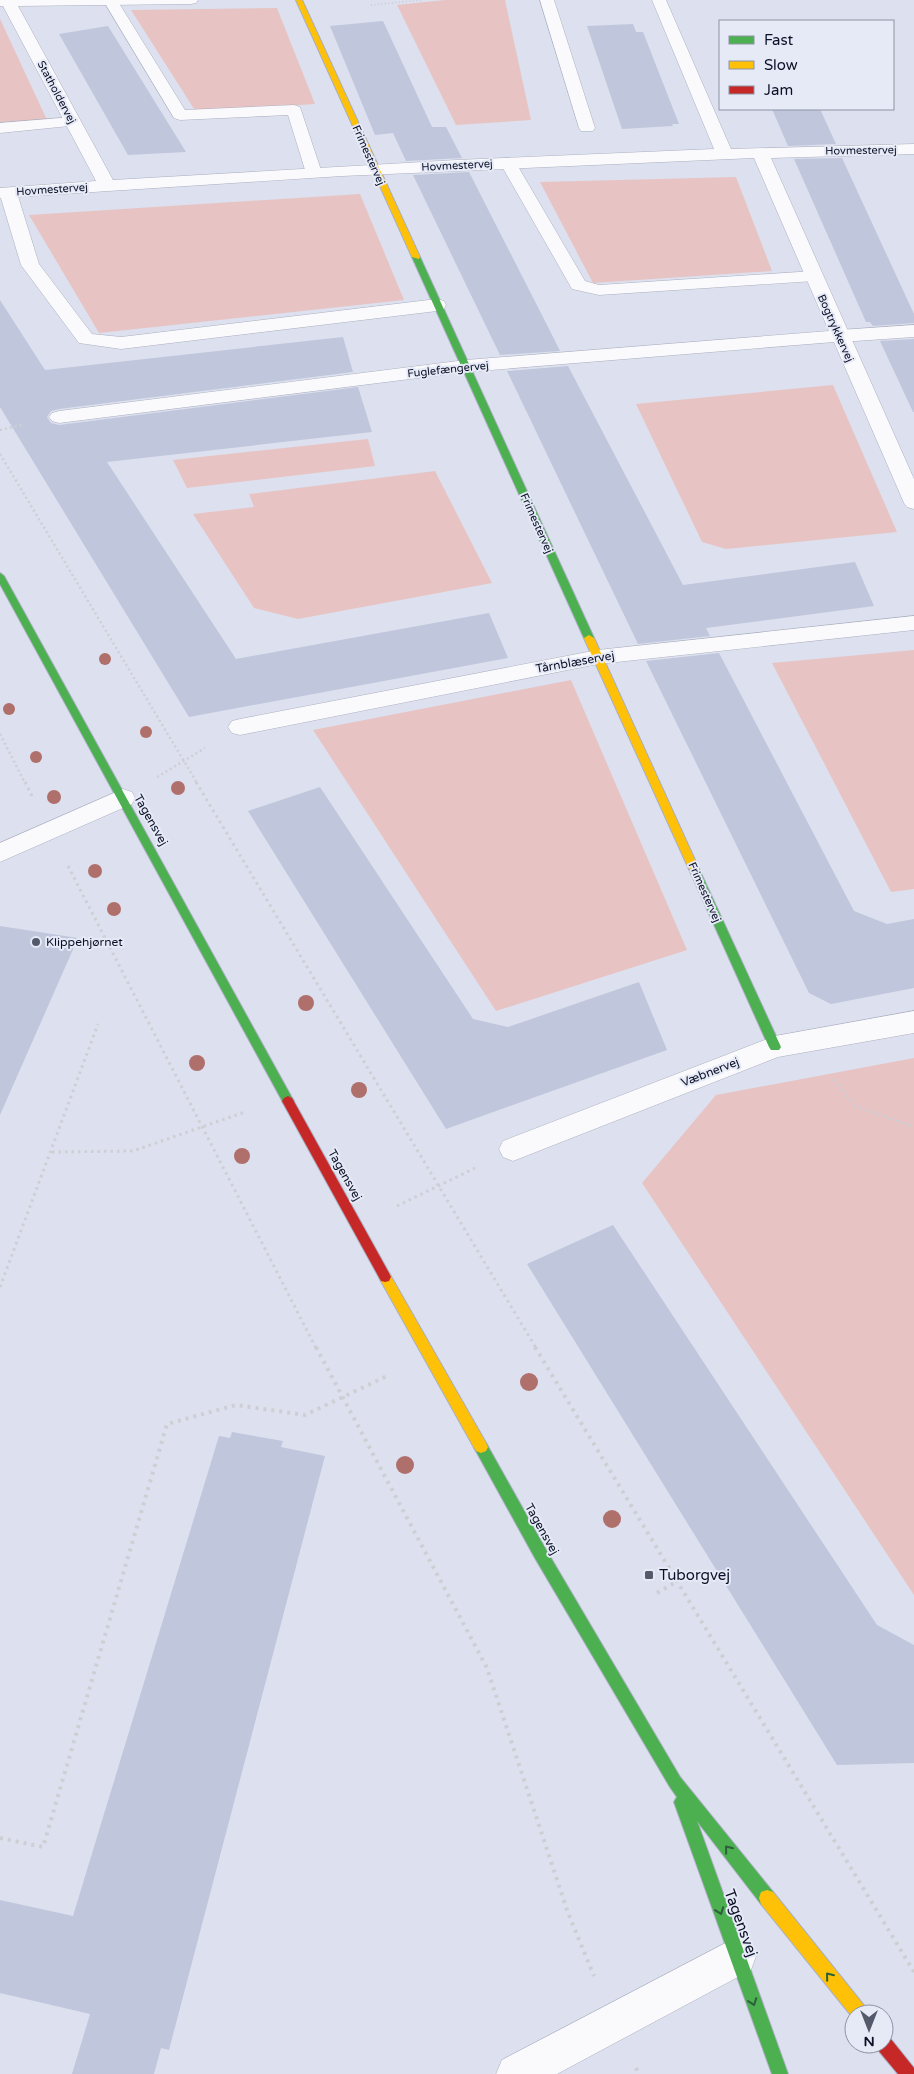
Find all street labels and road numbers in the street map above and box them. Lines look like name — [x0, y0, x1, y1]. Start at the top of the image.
street label: Statholdervej — [35, 59, 79, 126]
street label: Frimestervej — [350, 123, 388, 187]
street label: Hovmestervej — [825, 143, 897, 158]
street label: Hovmestervej — [421, 157, 493, 174]
street label: Hovmestervej — [16, 181, 88, 198]
street label: Bogtrykkervej — [815, 292, 856, 364]
street label: Fuglefængervej — [407, 359, 490, 380]
street label: Frimestervej — [518, 491, 556, 555]
street label: Tårnblæservej — [535, 648, 615, 676]
street label: Tagensvej — [131, 792, 171, 848]
street label: Frimestervej — [686, 860, 724, 924]
street label: Væbnervej — [679, 1055, 741, 1089]
street label: Tagensvej — [325, 1147, 365, 1203]
street label: Tagensvej — [522, 1501, 562, 1557]
street label: Tagensvej — [720, 1887, 762, 1959]

